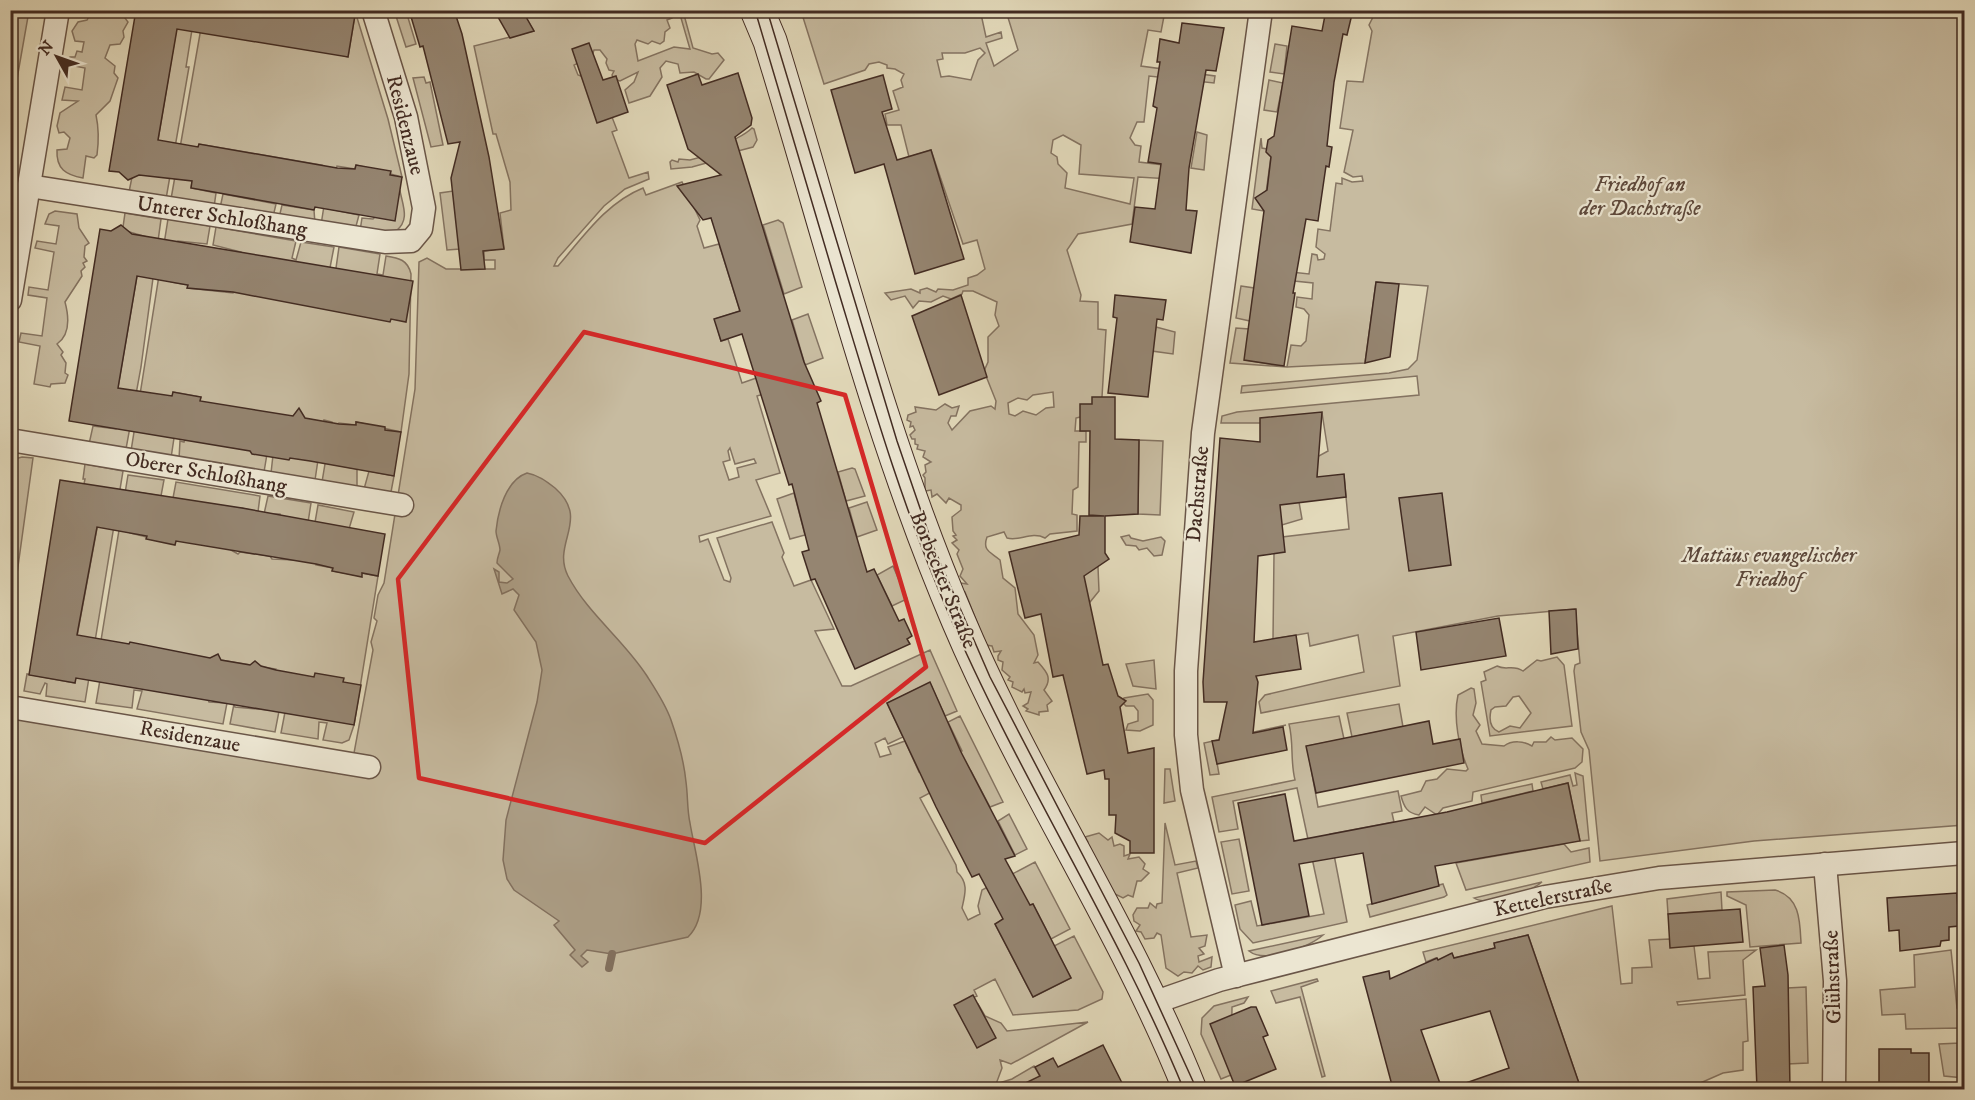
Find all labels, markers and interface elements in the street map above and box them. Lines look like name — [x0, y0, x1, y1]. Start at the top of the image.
north arrow — [27, 27, 87, 87]
text: N — [34, 37, 58, 59]
street label: Residenzaue — [380, 72, 430, 178]
park label: Friedhof an der Dachstraße — [1579, 172, 1701, 222]
street label: Unterer Schloßhang — [135, 191, 310, 243]
street label: Dachstraße — [1181, 445, 1215, 543]
street label: Oberer Schloßhang — [123, 446, 290, 500]
street label: Borbecker Straße — [904, 507, 982, 653]
park label: Mattäus evangelischer Friedhof — [1680, 543, 1857, 593]
street label: Residenzaue — [138, 715, 243, 759]
street label: Kettelerstraße — [1492, 873, 1615, 923]
street label: Glühstraße — [1818, 929, 1848, 1024]

